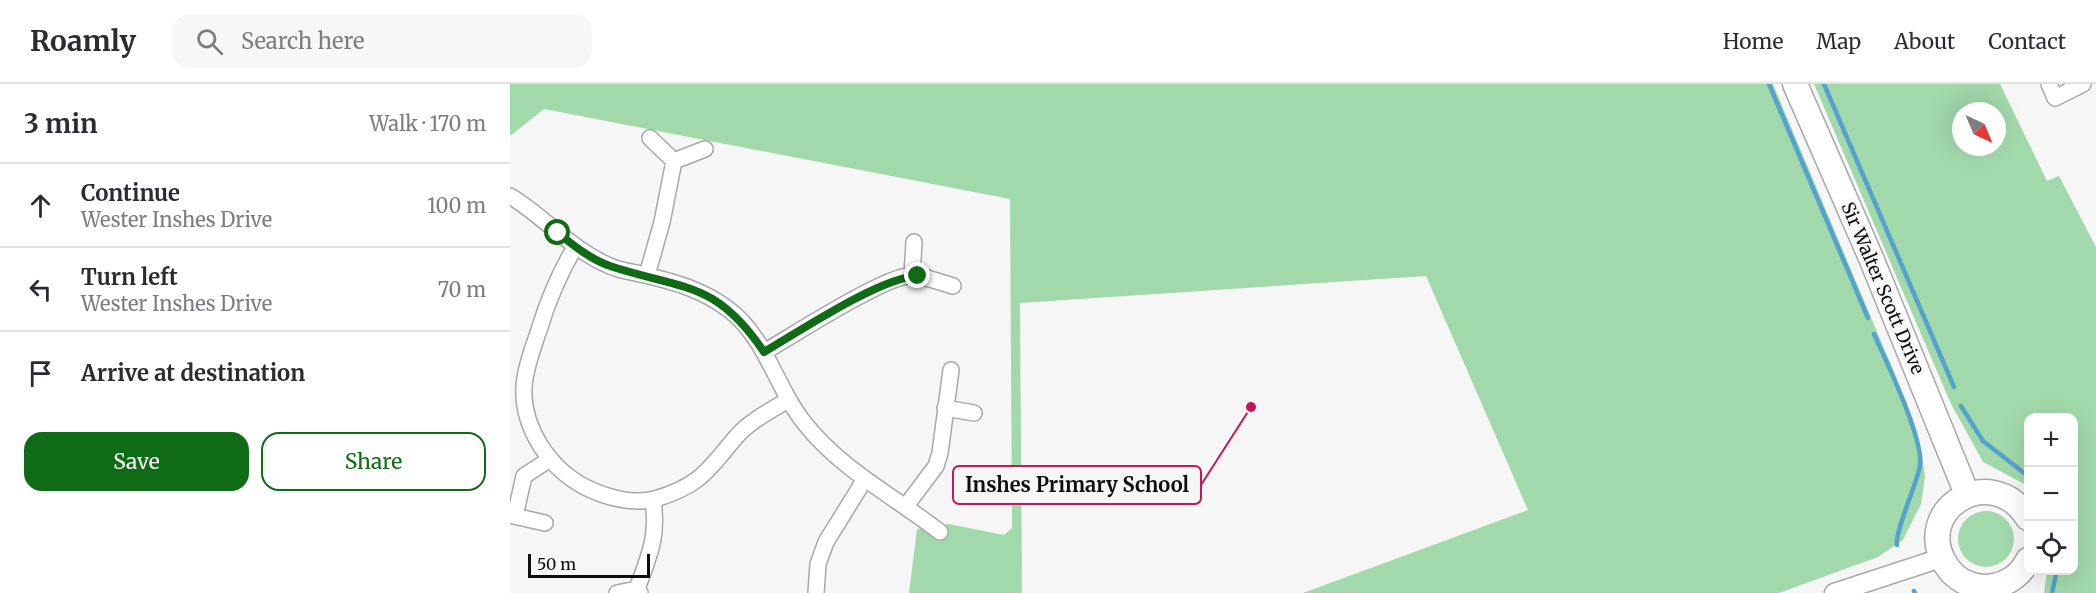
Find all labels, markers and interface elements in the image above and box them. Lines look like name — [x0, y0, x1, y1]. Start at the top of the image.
search box — [172, 14, 592, 68]
text: Roamly — [30, 23, 136, 59]
icon: search — [193, 25, 226, 58]
text: Search here — [241, 27, 364, 55]
text: Home — [1723, 28, 1783, 55]
text: Map — [1816, 28, 1861, 55]
text: About — [1894, 28, 1955, 55]
text: Contact — [1988, 28, 2066, 55]
north arrow — [1952, 102, 2006, 156]
text: 3 min — [24, 107, 98, 140]
text: Walk · 170 m — [369, 111, 486, 136]
text: Continue — [81, 179, 180, 207]
icon: ahead — [24, 189, 57, 222]
text: 100 m — [427, 193, 486, 218]
street label: Sir Walter Scott Drive — [1836, 198, 1930, 378]
text: Wester Inshes Drive — [81, 207, 272, 232]
route start — [544, 219, 570, 245]
route end — [904, 262, 930, 288]
text: Turn left — [81, 263, 178, 291]
icon: left — [24, 273, 57, 306]
text: 70 m — [438, 277, 486, 302]
text: Wester Inshes Drive — [81, 291, 272, 316]
icon: arrive — [24, 357, 57, 390]
text: Arrive at destination — [81, 359, 305, 387]
map controls — [2024, 413, 2078, 575]
button: + — [2024, 413, 2078, 467]
button: Save — [24, 432, 249, 491]
button: Share — [261, 432, 486, 491]
callout: Inshes Primary School — [953, 466, 1201, 504]
button: − — [2024, 467, 2078, 521]
text: Inshes Primary School — [965, 472, 1190, 497]
button: locate — [2024, 521, 2078, 575]
scale bar — [528, 551, 650, 578]
text: 50 m — [537, 554, 576, 574]

